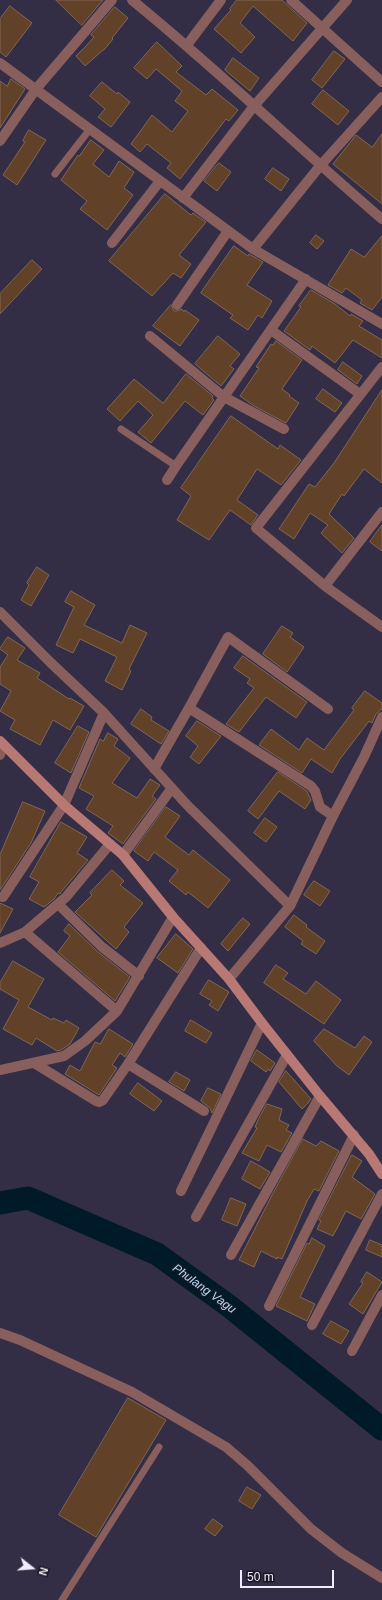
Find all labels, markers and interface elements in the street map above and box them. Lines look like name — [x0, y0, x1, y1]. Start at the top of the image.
water label: Phulang Vagu — [169, 1261, 239, 1317]
north arrow — [12, 1548, 52, 1588]
scale bar — [242, 1562, 336, 1588]
text: N — [37, 1566, 50, 1577]
text: 50 m — [247, 1570, 274, 1584]

